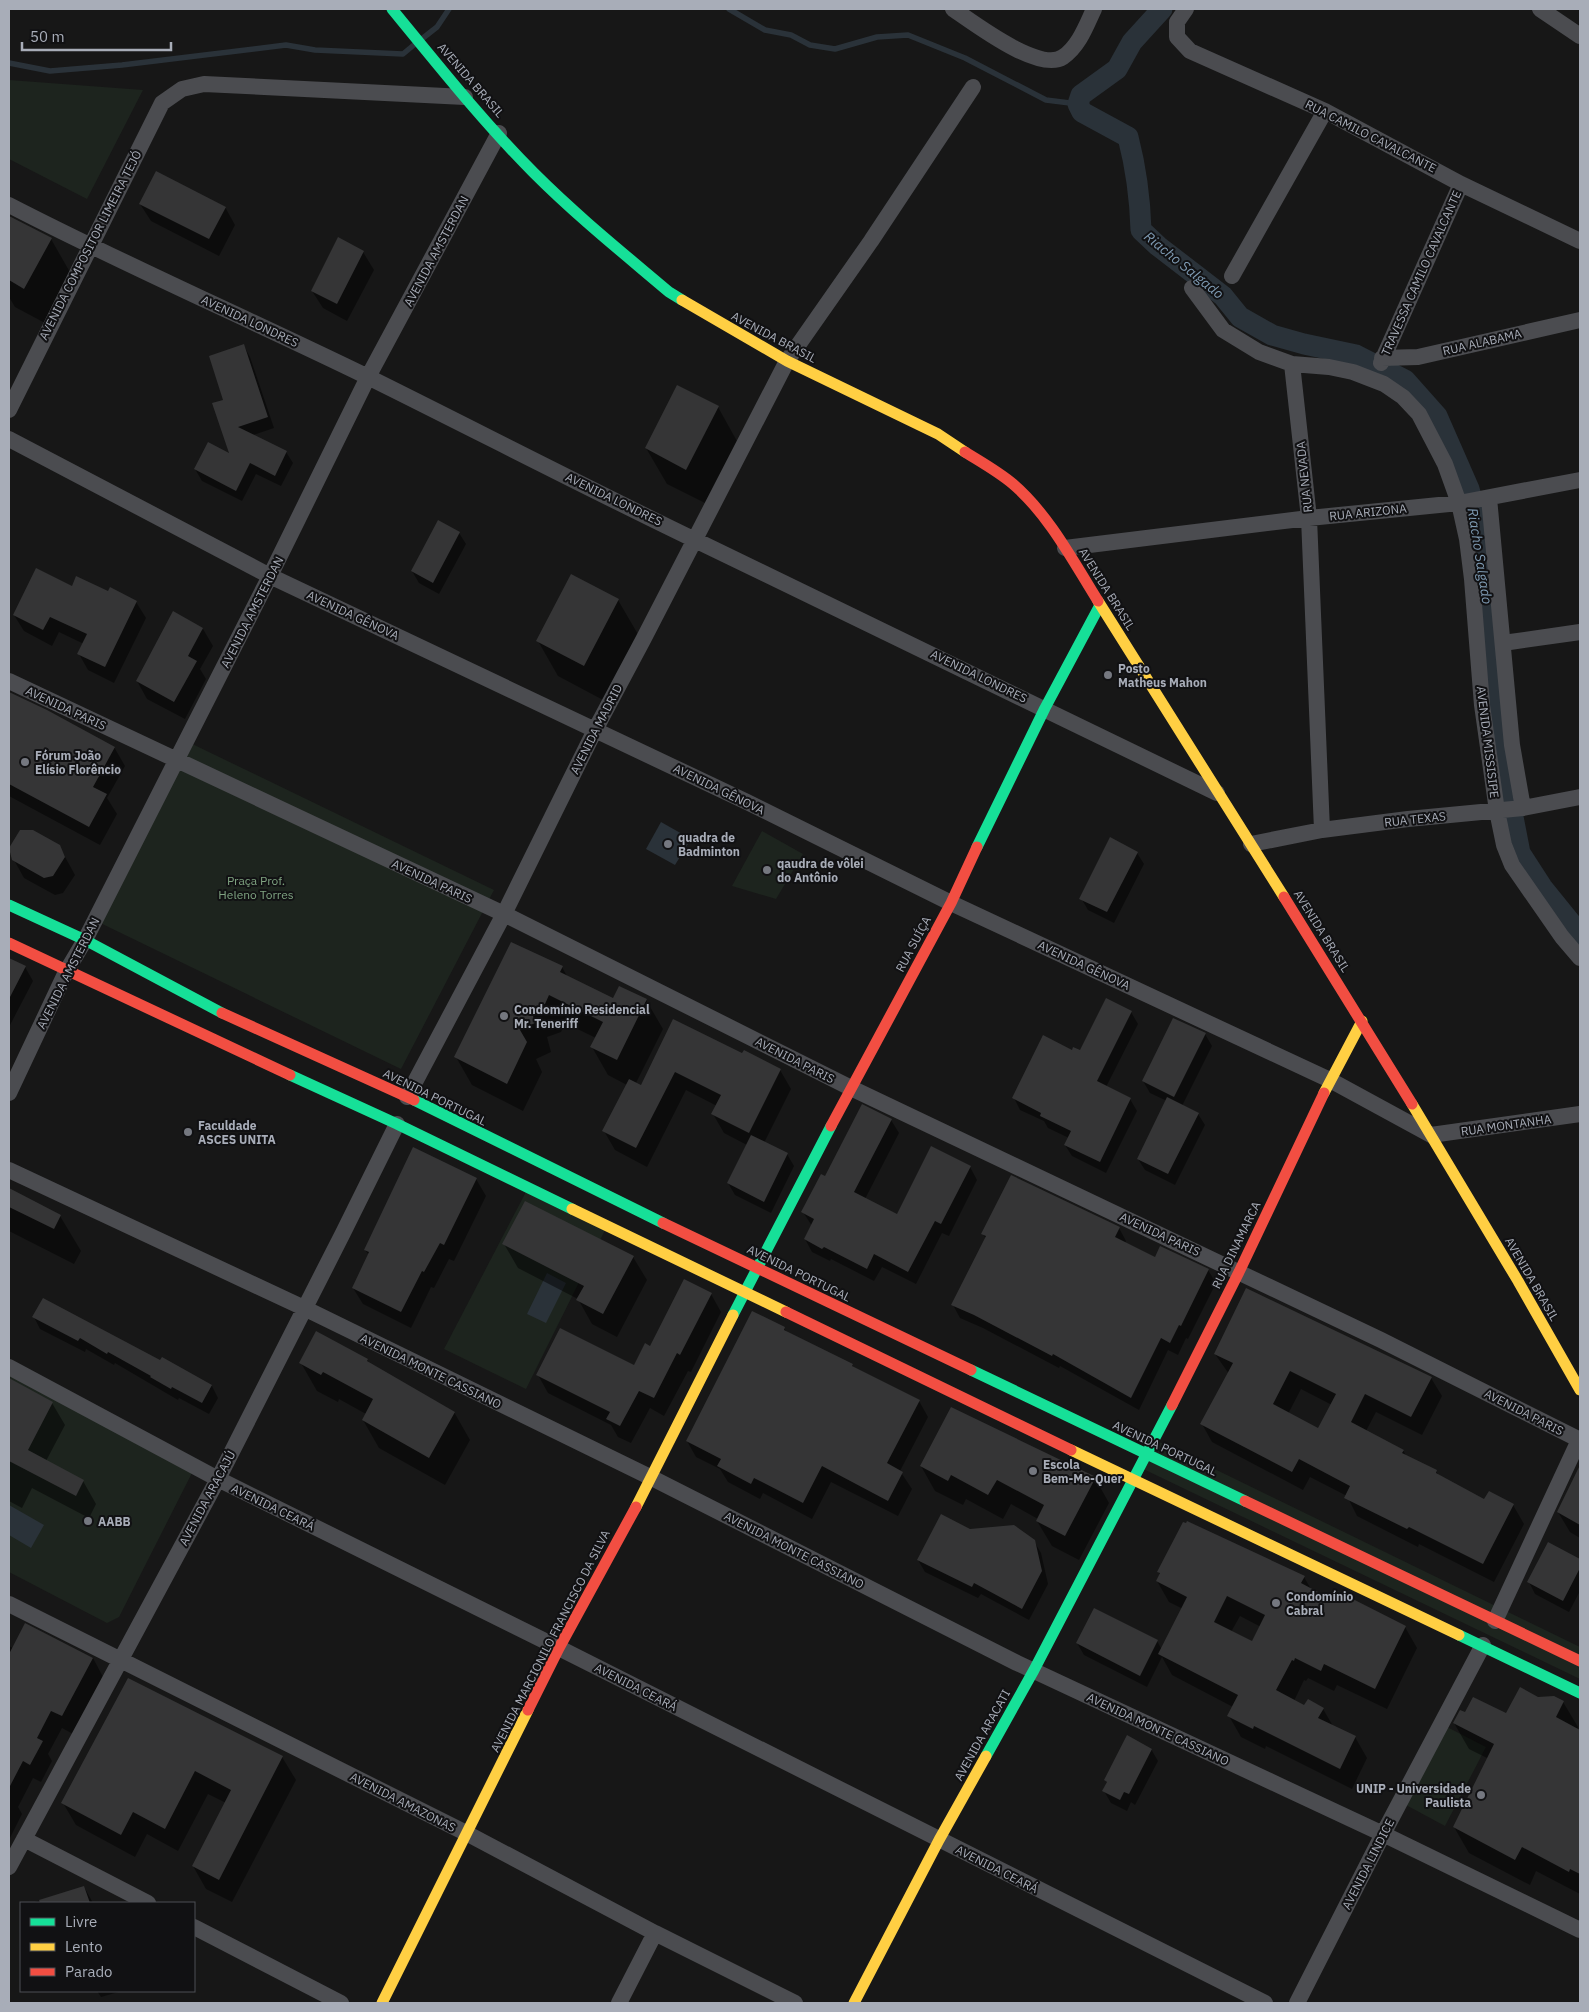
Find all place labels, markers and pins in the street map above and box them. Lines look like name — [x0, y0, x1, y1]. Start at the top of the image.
place label: Posto Matheus Mahon — [1118, 661, 1207, 690]
marker: Posto Matheus Mahon — [1102, 669, 1114, 681]
place label: Fórum João Elísio Florêncio — [35, 748, 121, 777]
marker: Fórum João Elísio Florêncio — [19, 756, 31, 768]
place label: quadra de Badminton — [678, 830, 740, 859]
marker: quadra de Badminton — [662, 838, 674, 850]
place label: qaudra de vôlei do Antônio — [777, 856, 864, 885]
marker: qaudra de vôlei do Antônio — [761, 864, 773, 876]
place label: Condomínio Residencial Mr. Teneriff — [514, 1002, 650, 1031]
marker: Condomínio Residencial Mr. Teneriff — [498, 1010, 510, 1022]
place label: Faculdade ASCES UNITA — [198, 1118, 276, 1147]
marker: Faculdade ASCES UNITA — [182, 1126, 194, 1138]
place label: Escola Bem-Me-Quer — [1043, 1457, 1122, 1486]
marker: Escola Bem-Me-Quer — [1027, 1465, 1039, 1477]
place label: AABB — [98, 1514, 131, 1529]
marker: AABB — [82, 1515, 94, 1527]
place label: Condomínio Cabral — [1286, 1589, 1354, 1618]
marker: Condomínio Cabral — [1270, 1597, 1282, 1609]
place label: UNIP - Universidade Paulista — [1356, 1781, 1471, 1810]
marker: UNIP - Universidade Paulista — [1475, 1789, 1487, 1801]

